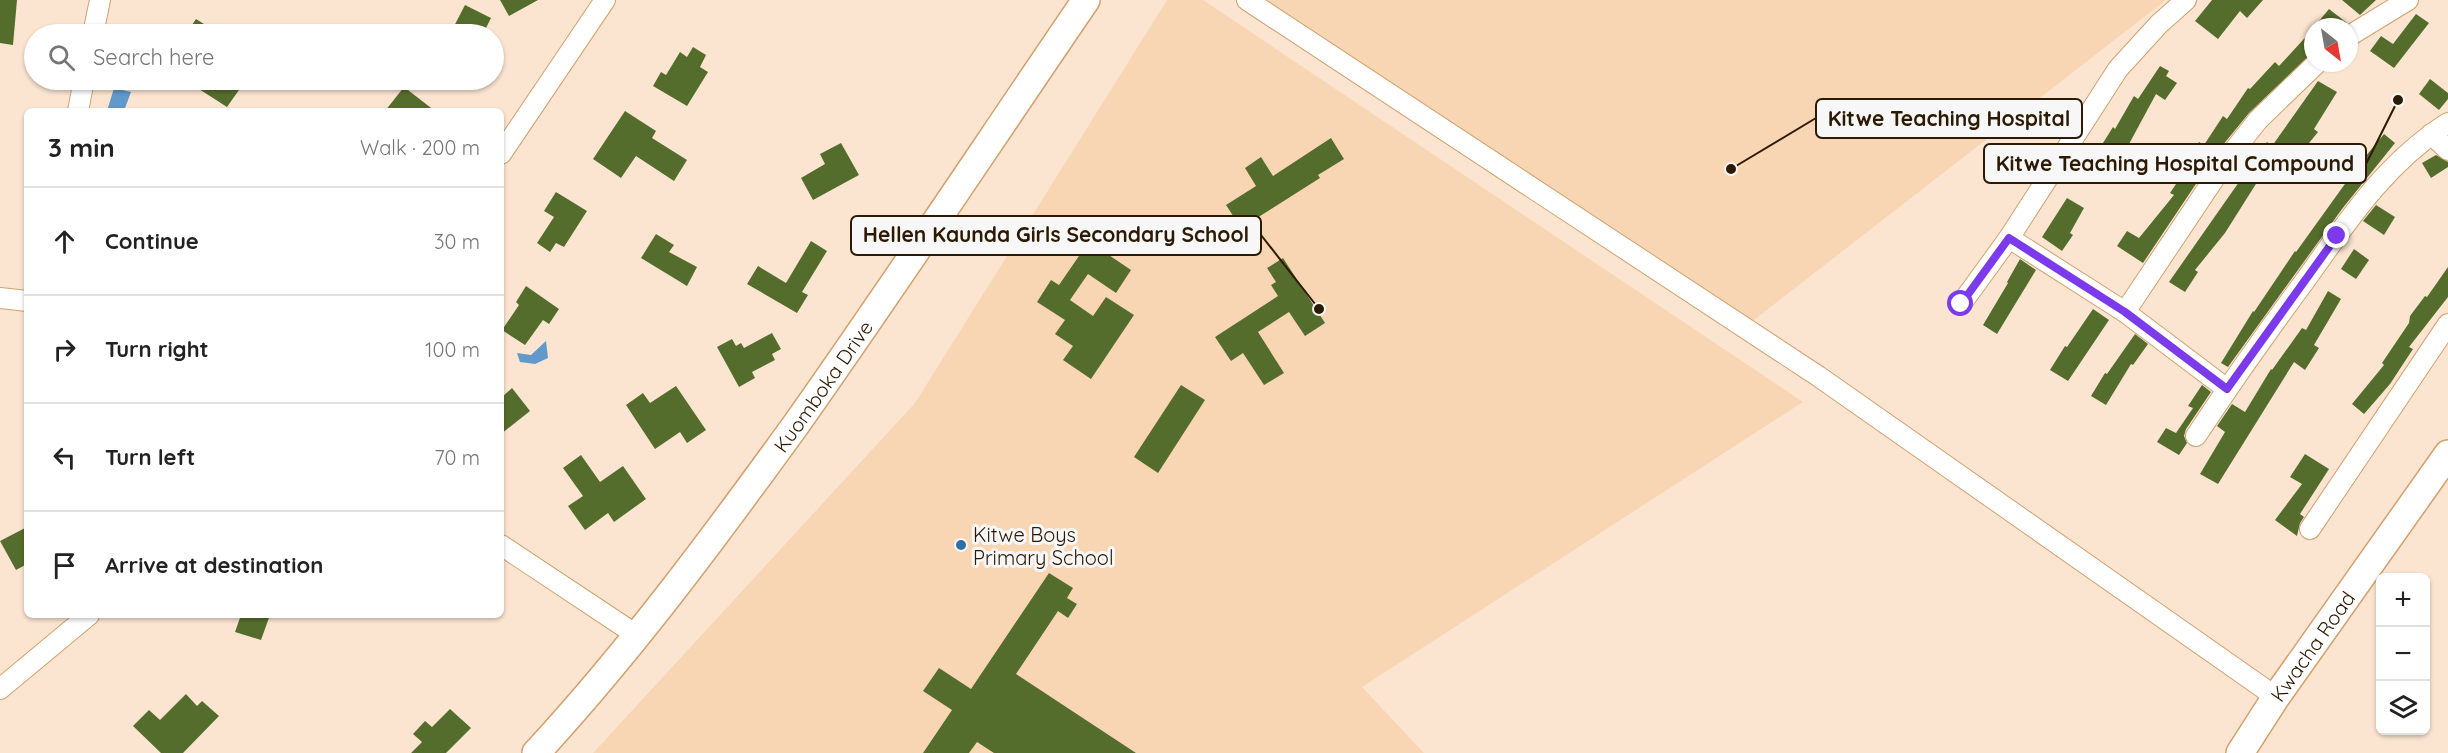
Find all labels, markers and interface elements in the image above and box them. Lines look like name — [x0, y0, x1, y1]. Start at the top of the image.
north arrow — [2304, 18, 2358, 72]
search box — [24, 24, 504, 90]
icon: search — [45, 41, 78, 74]
text: Search here — [93, 43, 214, 71]
callout: Kitwe Teaching Hospital — [1816, 99, 2082, 138]
text: Kitwe Teaching Hospital — [1828, 105, 2070, 131]
text: 3 min — [48, 131, 115, 164]
text: Walk · 200 m — [360, 135, 480, 160]
callout: Kitwe Teaching Hospital Compound — [1984, 144, 2366, 183]
text: Kitwe Teaching Hospital Compound — [1996, 150, 2354, 176]
callout: Hellen Kaunda Girls Secondary School — [851, 216, 1261, 255]
text: Hellen Kaunda Girls Secondary School — [863, 221, 1249, 247]
route end — [2323, 222, 2349, 248]
icon: ahead — [48, 225, 81, 258]
text: Continue — [105, 227, 199, 255]
text: 30 m — [434, 229, 480, 254]
route start — [1947, 290, 1973, 316]
street label: Kuomboka Drive — [768, 315, 878, 457]
icon: right — [48, 333, 81, 366]
text: Turn right — [105, 335, 209, 363]
text: 100 m — [425, 337, 480, 362]
icon: left — [48, 441, 81, 474]
text: Turn left — [105, 443, 195, 471]
text: 70 m — [434, 445, 480, 470]
place label: Kitwe Boys Primary School — [973, 522, 1114, 570]
marker: Kitwe Boys Primary School — [954, 538, 968, 552]
icon: arrive — [48, 549, 81, 582]
text: Arrive at destination — [105, 551, 323, 579]
map controls — [2376, 573, 2430, 735]
button: + — [2376, 573, 2430, 627]
street label: Kwacha Road — [2264, 586, 2360, 706]
button: − — [2376, 627, 2430, 681]
button: layers — [2376, 681, 2430, 735]

